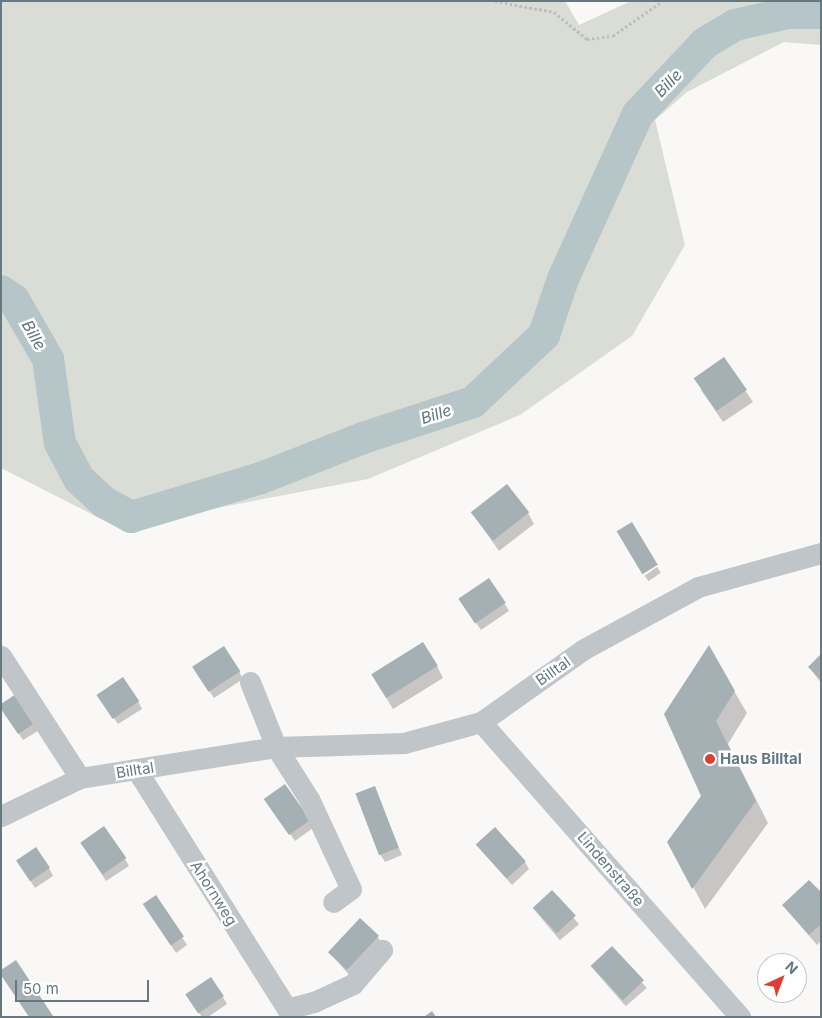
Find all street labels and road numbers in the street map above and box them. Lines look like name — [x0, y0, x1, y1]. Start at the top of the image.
street label: Billtal — [532, 653, 574, 689]
street label: Billtal — [115, 758, 155, 782]
street label: Lindenstraße — [574, 828, 648, 910]
street label: Ahornweg — [187, 857, 241, 929]

